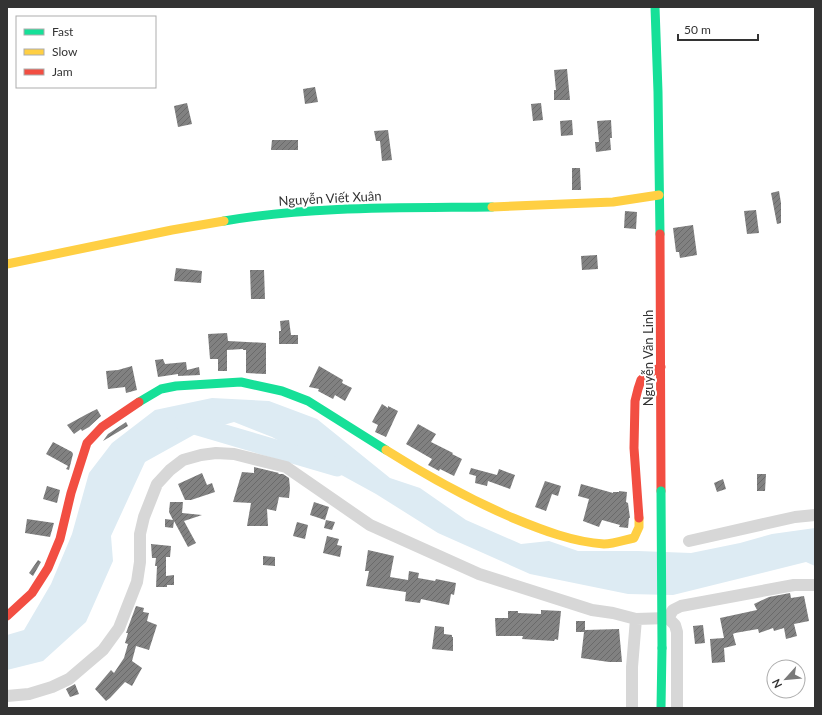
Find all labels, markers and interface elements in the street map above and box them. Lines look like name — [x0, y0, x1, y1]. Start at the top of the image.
legend — [16, 16, 156, 88]
scale bar — [678, 16, 758, 42]
text: 50 m — [684, 22, 711, 37]
text: Fast — [52, 24, 74, 39]
text: Slow — [52, 44, 78, 59]
text: Jam — [52, 64, 73, 79]
street label: Nguyễn Viết Xuân — [278, 187, 382, 209]
street label: Nguyễn Văn Linh — [640, 310, 656, 406]
north arrow — [766, 659, 806, 699]
text: N — [769, 677, 784, 690]

